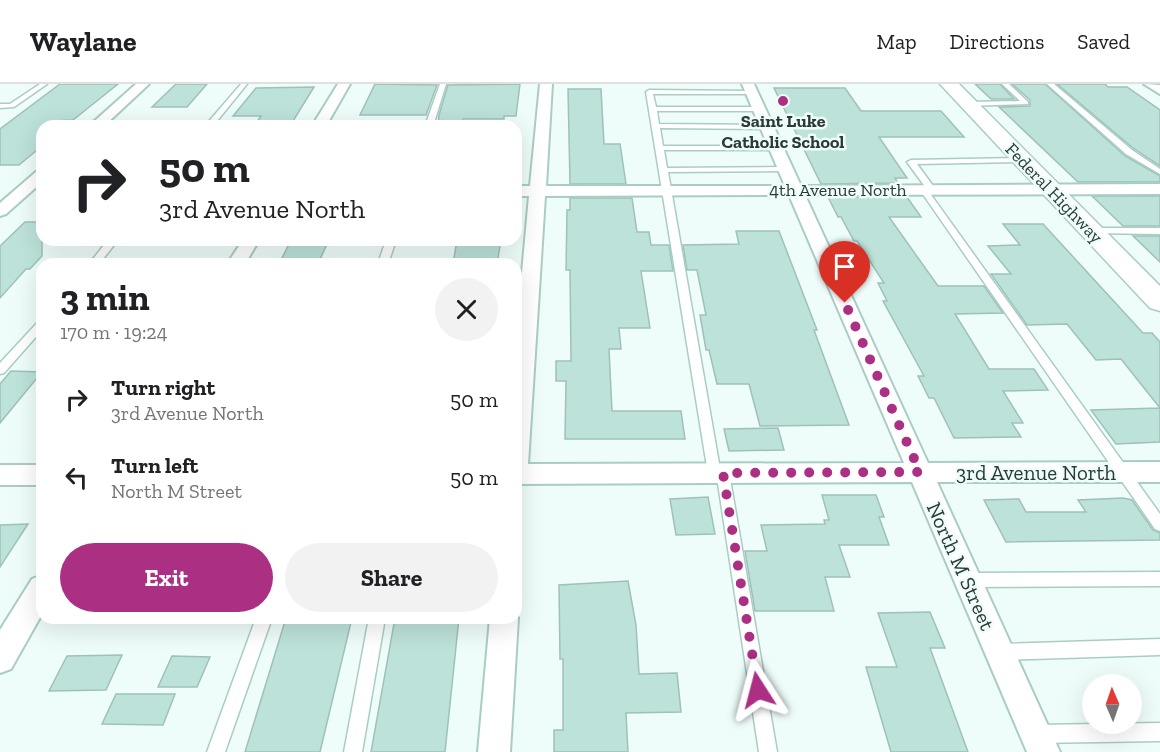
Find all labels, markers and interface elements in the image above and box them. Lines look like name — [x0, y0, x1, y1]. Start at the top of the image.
text: Waylane — [30, 25, 137, 58]
text: Map — [877, 29, 917, 54]
text: Directions — [950, 29, 1044, 54]
text: Saved — [1077, 29, 1130, 54]
marker: Saint Luke Catholic School — [776, 94, 790, 108]
place label: Saint Luke Catholic School — [721, 110, 845, 153]
street label: Federal Highway — [1001, 138, 1108, 248]
text: 50 m — [159, 142, 250, 193]
icon: right — [60, 144, 138, 222]
street label: 4th Avenue North — [769, 179, 907, 201]
text: 3rd Avenue North — [159, 193, 365, 225]
pin — [819, 241, 870, 303]
icon: arrive — [828, 250, 861, 283]
text: 3 min — [60, 276, 150, 319]
button: close — [435, 278, 498, 341]
text: 170 m · 19:24 — [60, 320, 167, 344]
text: Turn right — [111, 374, 215, 401]
icon: right — [60, 383, 93, 416]
text: 50 m — [450, 386, 498, 413]
text: 3rd Avenue North — [111, 401, 264, 425]
text: Turn left — [111, 452, 198, 479]
street label: 3rd Avenue North — [956, 460, 1116, 485]
icon: left — [60, 461, 93, 494]
text: 50 m — [450, 464, 498, 491]
text: North M Street — [111, 479, 242, 503]
street label: North M Street — [922, 498, 1000, 634]
button: Exit — [60, 543, 273, 612]
button: Share — [285, 543, 498, 612]
position arrow — [726, 658, 790, 722]
north arrow — [1082, 674, 1142, 734]
map controls — [1082, 674, 1142, 734]

